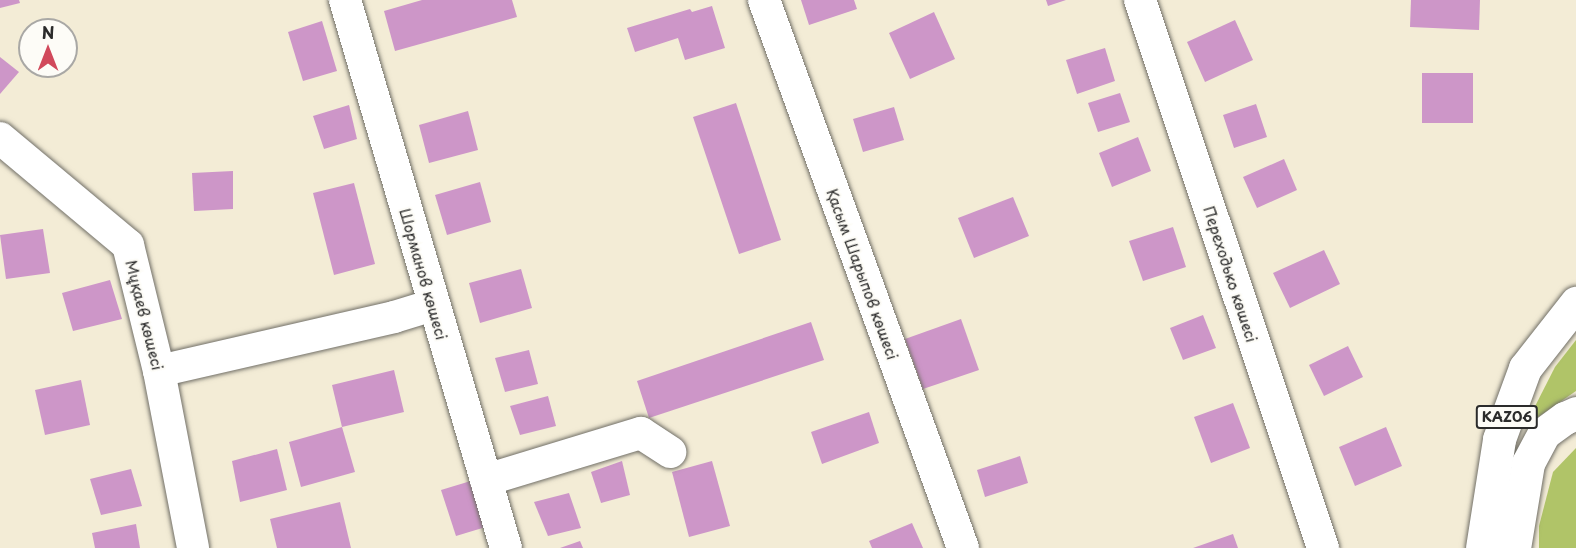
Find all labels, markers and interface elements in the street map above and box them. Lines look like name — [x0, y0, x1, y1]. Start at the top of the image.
north arrow — [18, 18, 78, 78]
text: N — [42, 20, 54, 44]
street label: Қасым Шарыпов көшесі — [823, 186, 903, 362]
street label: Переходько көшесі — [1200, 204, 1262, 344]
street label: Шорманов көшесі — [397, 206, 451, 342]
street label: Мұқаев көшесі — [123, 258, 167, 372]
road number: KАZ06 — [1476, 406, 1538, 428]

